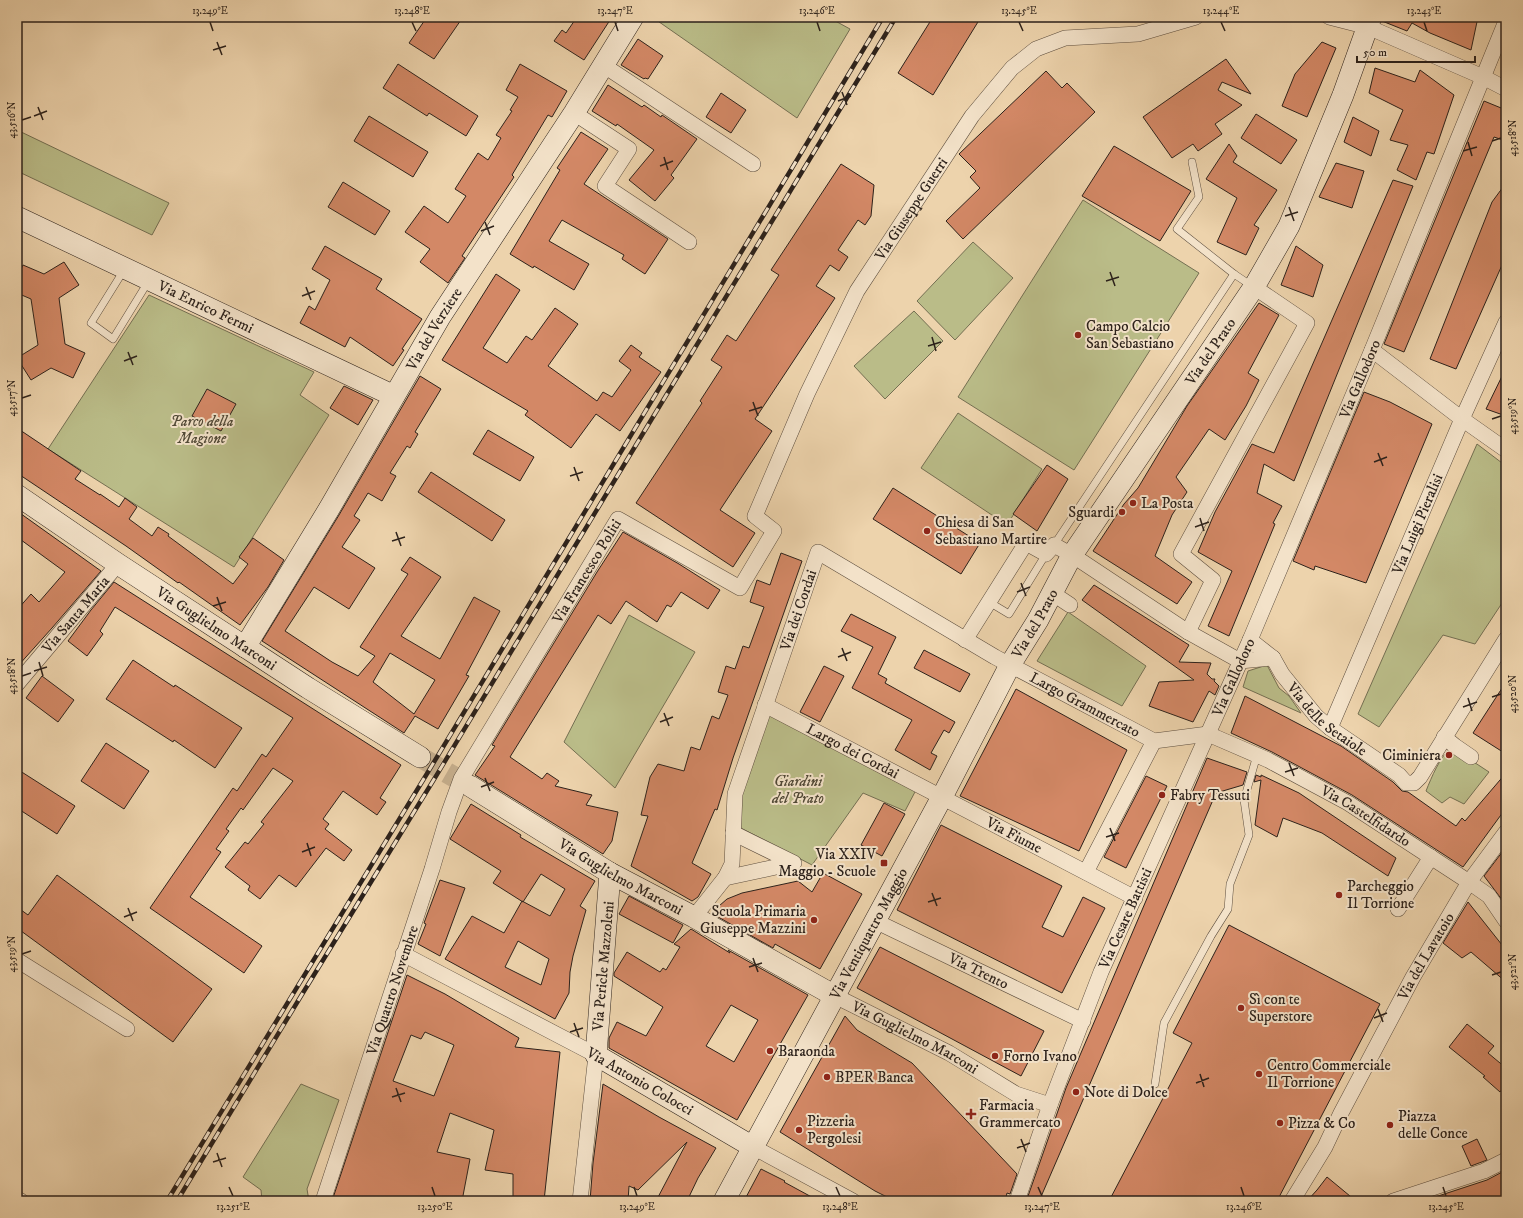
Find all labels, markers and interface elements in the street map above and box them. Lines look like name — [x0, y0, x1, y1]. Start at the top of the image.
text: 13.249°E — [192, 5, 228, 17]
text: 13.248°E — [394, 5, 430, 17]
text: 13.247°E — [597, 5, 633, 17]
text: 13.246°E — [799, 5, 835, 17]
text: 13.245°E — [1001, 5, 1037, 17]
text: 13.244°E — [1203, 5, 1239, 17]
text: 13.243°E — [1407, 5, 1441, 17]
scale bar — [1357, 38, 1475, 64]
text: 50 m — [1363, 45, 1387, 60]
text: 43.516°N — [6, 102, 18, 138]
text: 43.518°N — [1507, 120, 1519, 156]
street label: Via Giuseppe Guerri — [870, 154, 952, 265]
street label: Via Enrico Fermi — [154, 276, 257, 338]
street label: Via del Verziere — [402, 284, 467, 375]
street label: Via del Prato — [1181, 314, 1240, 390]
place label: Campo Calcio San Sebastiano — [1086, 317, 1174, 353]
marker: Campo Calcio San Sebastiano — [1073, 330, 1083, 340]
street label: Via Gallodoro — [1335, 337, 1385, 422]
text: 43.517°N — [6, 379, 18, 417]
text: 43.519°N — [1507, 398, 1519, 434]
park label: Parco della Magione — [171, 412, 233, 448]
street label: Via Luigi Pieralisi — [1387, 471, 1448, 578]
place label: La Posta — [1141, 494, 1194, 513]
marker: La Posta — [1128, 498, 1138, 508]
place label: Sguardi — [1068, 503, 1114, 522]
marker: Sguardi — [1117, 507, 1127, 517]
place label: Chiesa di San Sebastiano Martire — [935, 513, 1047, 549]
street label: Via Francesco Politi — [548, 516, 626, 628]
marker: Chiesa di San Sebastiano Martire — [922, 526, 932, 536]
street label: Via dei Cordai — [776, 567, 821, 654]
street label: Via Santa Maria — [37, 572, 114, 658]
street label: Via Guglielmo Marconi — [152, 582, 280, 675]
street label: Via del Prato — [1007, 586, 1063, 663]
street label: Via Gallodoro — [1208, 635, 1260, 720]
text: 43.518°N — [6, 658, 18, 694]
street label: Largo Grammercato — [1026, 668, 1143, 742]
text: 43.520°N — [1507, 675, 1519, 713]
street label: Via delle Setaiole — [1282, 678, 1371, 760]
street label: Largo dei Cordai — [803, 719, 902, 783]
place label: Ciminiera — [1382, 746, 1442, 765]
marker: Ciminiera — [1444, 750, 1454, 760]
park label: Giardini del Prato — [771, 772, 824, 808]
street label: Via Castelfidardo — [1316, 781, 1414, 851]
place label: Fabry Tessuti — [1170, 786, 1250, 805]
marker: Fabry Tessuti — [1157, 790, 1167, 800]
street label: Via Fiume — [982, 813, 1045, 858]
street label: Via Guglielmo Marconi — [554, 834, 686, 920]
place label: Via XXIV Maggio - Scuole — [778, 845, 876, 881]
marker: Via XXIV Maggio - Scuole — [879, 858, 889, 868]
street label: Via Ventiquattro Maggio — [825, 865, 912, 1004]
street label: Via Cesare Battisti — [1094, 865, 1157, 973]
place label: Parcheggio Il Torrione — [1347, 877, 1414, 913]
marker: Parcheggio Il Torrione — [1334, 890, 1344, 900]
street label: Via Pericle Mazzoleni — [588, 900, 619, 1033]
place label: Scuola Primaria Giuseppe Mazzini — [700, 902, 807, 938]
street label: Via del Lavatoio — [1393, 909, 1459, 1004]
marker: Scuola Primaria Giuseppe Mazzini — [809, 915, 819, 925]
street label: Via Quattro Novembre — [362, 923, 423, 1059]
text: 43.519°N — [6, 936, 18, 972]
street label: Via Trento — [944, 948, 1012, 994]
text: 43.521°N — [1507, 954, 1519, 990]
place label: Sì con te Superstore — [1249, 990, 1312, 1026]
street label: Via Guglielmo Marconi — [848, 996, 982, 1079]
marker: Sì con te Superstore — [1236, 1003, 1246, 1013]
place label: Baraonda — [778, 1042, 835, 1061]
street label: Via Antonio Colocci — [582, 1043, 697, 1120]
marker: Baraonda — [765, 1046, 775, 1056]
place label: Forno Ivano — [1003, 1047, 1077, 1066]
marker: Forno Ivano — [990, 1051, 1000, 1061]
place label: Centro Commerciale Il Torrione — [1267, 1056, 1391, 1092]
place label: BPER Banca — [835, 1068, 914, 1087]
marker: Centro Commerciale Il Torrione — [1254, 1069, 1264, 1079]
marker: BPER Banca — [822, 1072, 832, 1082]
place label: Note di Dolce — [1084, 1083, 1168, 1102]
marker: Note di Dolce — [1071, 1087, 1081, 1097]
place label: Farmacia Grammercato — [979, 1096, 1061, 1132]
place label: Piazza delle Conce — [1398, 1107, 1468, 1143]
marker: Farmacia Grammercato — [966, 1109, 976, 1119]
place label: Pizzeria Pergolesi — [807, 1112, 862, 1148]
place label: Pizza & Co — [1288, 1114, 1355, 1133]
marker: Pizza & Co — [1275, 1118, 1285, 1128]
marker: Piazza delle Conce — [1385, 1120, 1395, 1130]
marker: Pizzeria Pergolesi — [794, 1125, 804, 1135]
text: 13.251°E — [216, 1201, 250, 1213]
text: 13.250°E — [417, 1201, 453, 1213]
text: 13.249°E — [619, 1201, 655, 1213]
text: 13.248°E — [822, 1201, 858, 1213]
text: 13.247°E — [1024, 1201, 1060, 1213]
text: 13.246°E — [1226, 1201, 1262, 1213]
text: 13.245°E — [1428, 1201, 1464, 1213]

